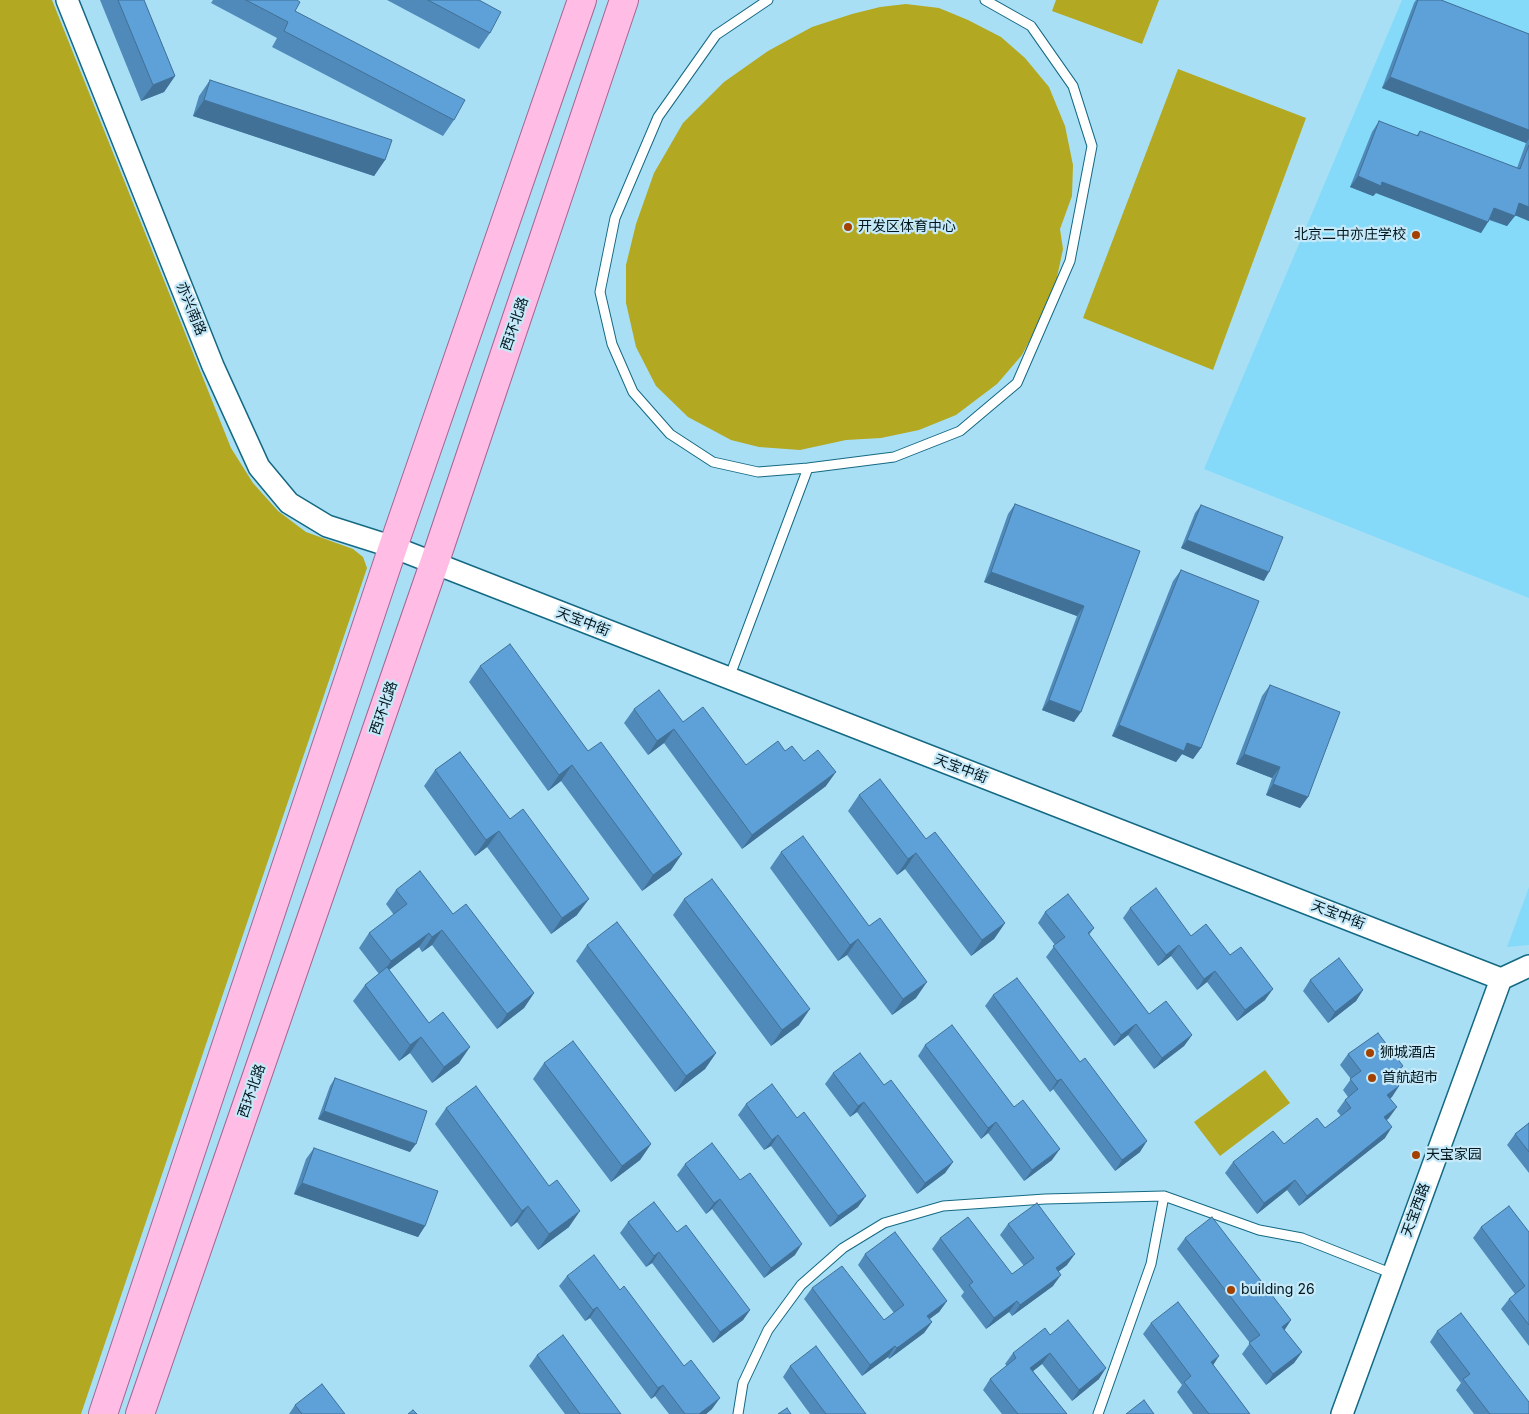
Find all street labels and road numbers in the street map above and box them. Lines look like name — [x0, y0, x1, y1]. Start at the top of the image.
street label: 亦兴南路 — [173, 280, 209, 338]
street label: 西环北路 — [498, 295, 532, 353]
street label: 天宝中街 — [554, 604, 612, 640]
street label: 西环北路 — [367, 679, 401, 737]
street label: 天宝中街 — [932, 751, 990, 787]
street label: 天宝中街 — [1309, 897, 1367, 933]
street label: 西环北路 — [235, 1062, 269, 1120]
street label: 天宝西路 — [1399, 1181, 1433, 1239]

